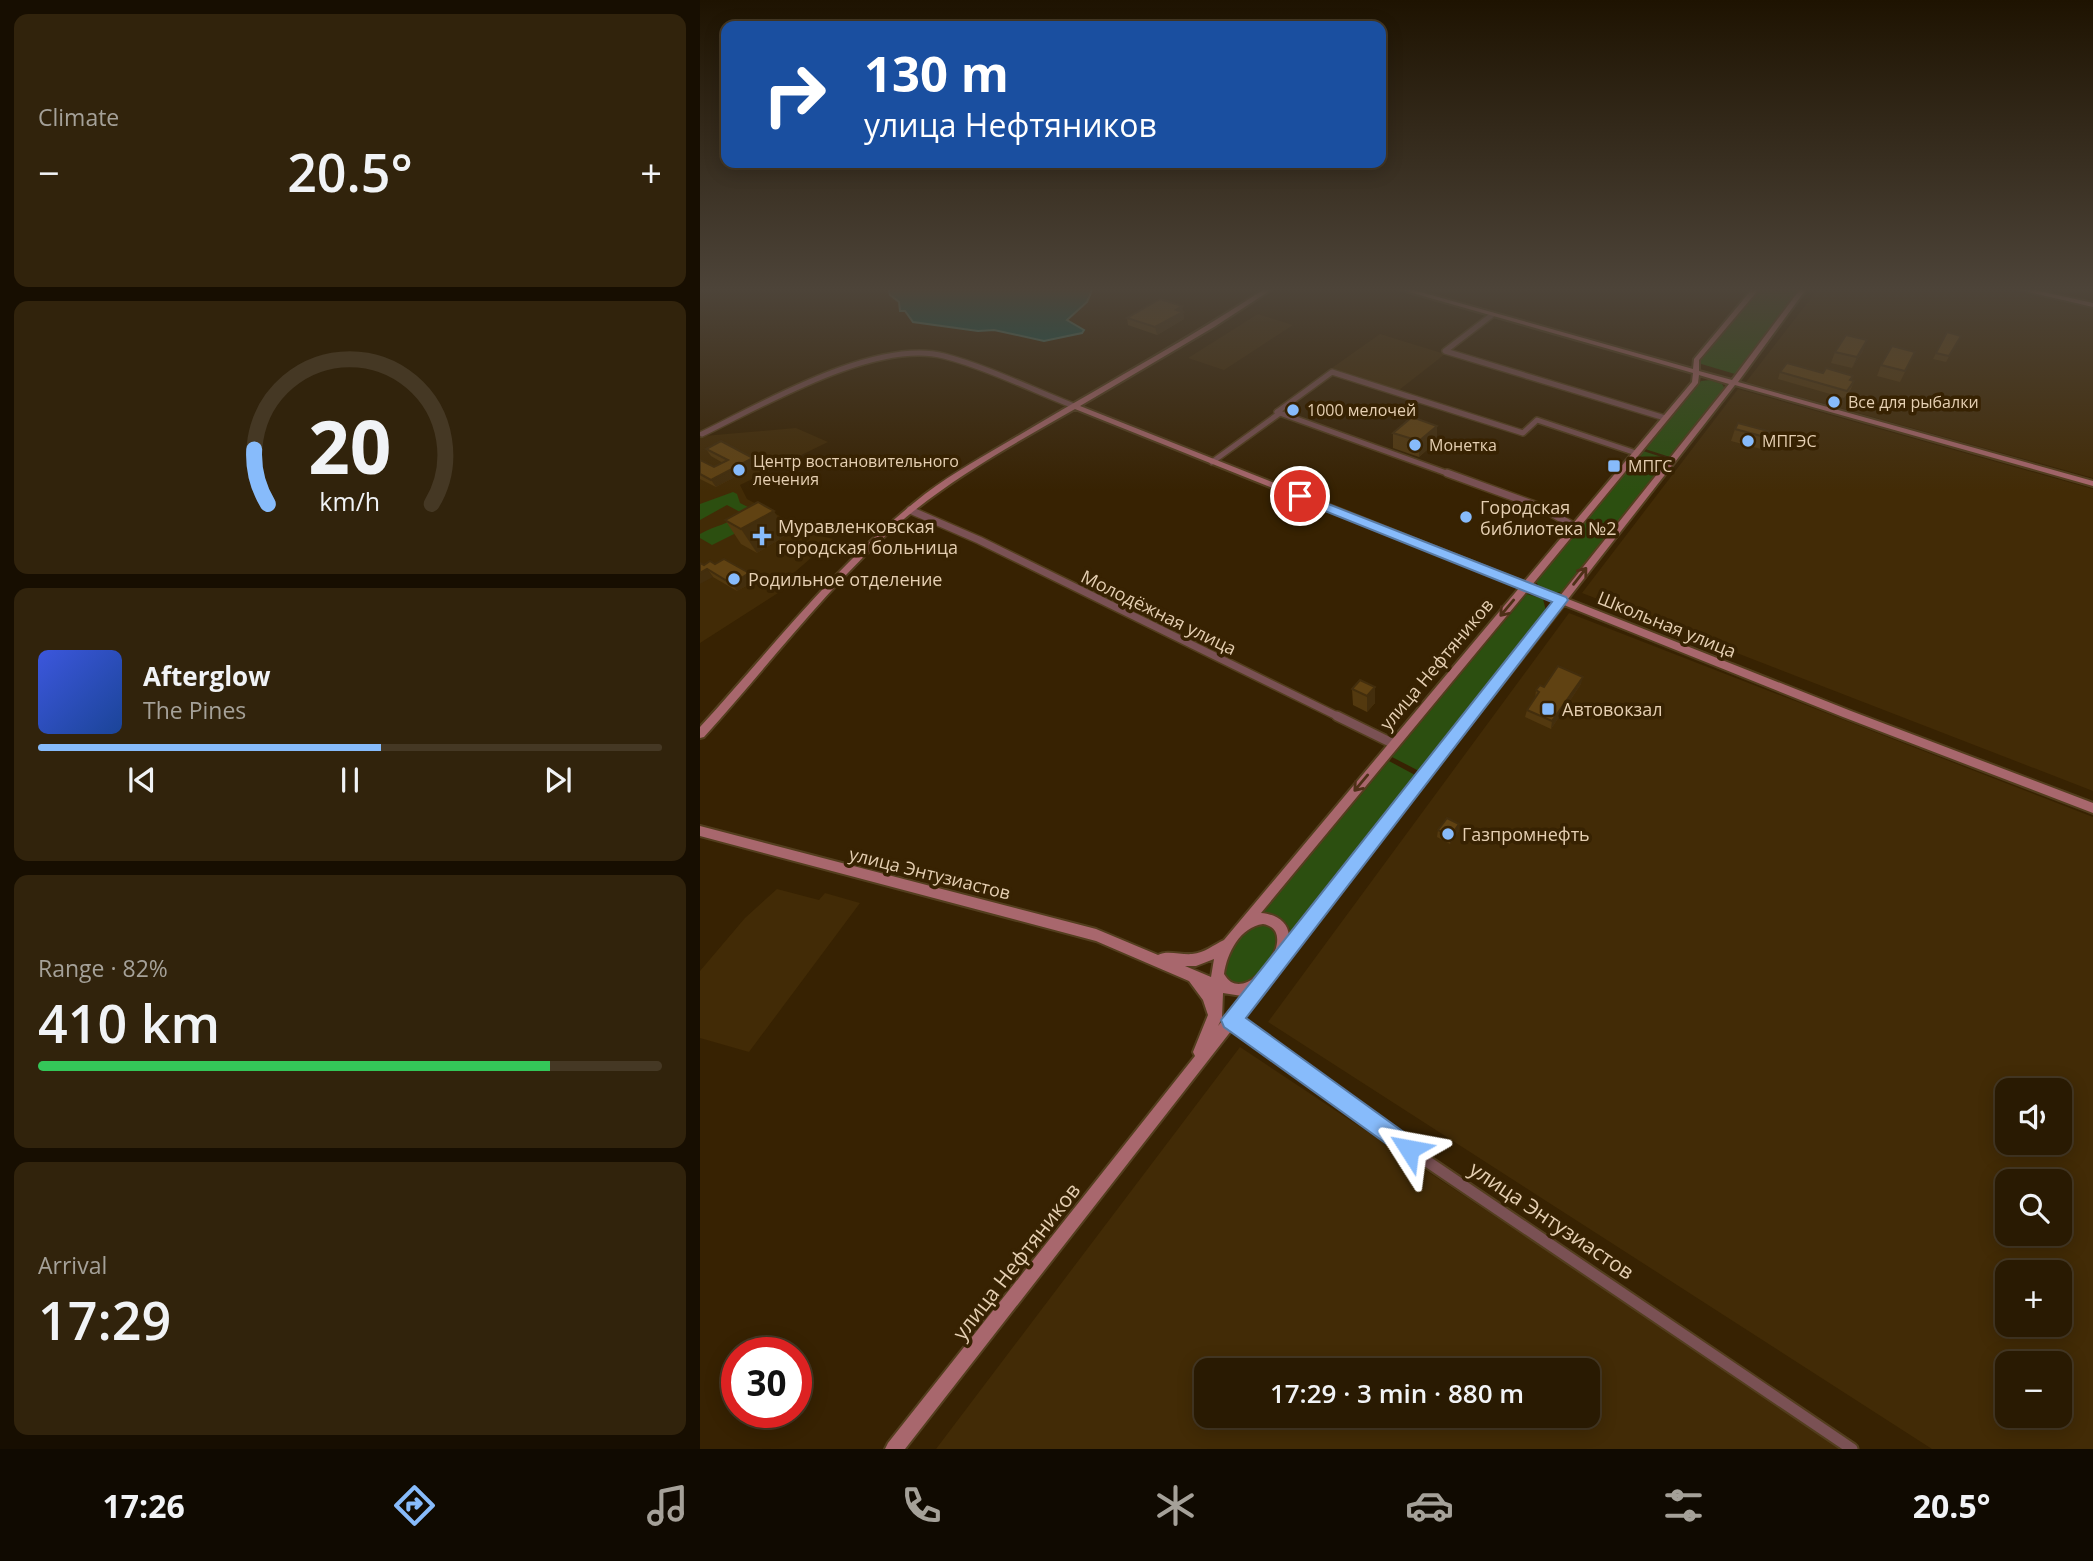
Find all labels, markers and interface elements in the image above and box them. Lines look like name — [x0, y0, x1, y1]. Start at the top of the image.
text: 130 m — [864, 40, 1009, 106]
icon: right — [749, 49, 840, 140]
text: Climate — [38, 101, 119, 133]
text: улица Нефтяников — [864, 103, 1157, 146]
text: 20.5° — [287, 136, 413, 207]
text: − — [38, 146, 60, 198]
text: + — [640, 146, 662, 198]
place label: Все для рыбалки — [1848, 391, 1979, 413]
marker: Все для рыбалки — [1826, 394, 1842, 410]
text: 20 — [308, 396, 392, 495]
place label: 1000 мелочей — [1307, 399, 1416, 421]
marker: 1000 мелочей — [1285, 402, 1301, 418]
place label: МПГЭС — [1762, 430, 1817, 452]
marker: МПГЭС — [1740, 433, 1756, 449]
place label: Монетка — [1429, 434, 1497, 456]
marker: Монетка — [1407, 437, 1423, 453]
place label: Центр востановительного лечения — [753, 450, 959, 490]
place label: МПГС — [1628, 455, 1672, 477]
marker: МПГС — [1606, 458, 1622, 474]
marker: Центр востановительного лечения — [731, 462, 747, 478]
pin — [1270, 466, 1330, 526]
icon: arrive — [1281, 477, 1319, 515]
text: km/h — [320, 483, 380, 517]
place label: Городская библиотека №2 — [1480, 495, 1617, 540]
marker: Городская библиотека №2 — [1458, 509, 1474, 525]
place label: Муравленковская городская больница — [778, 514, 958, 559]
marker: Муравленковская городская больница — [752, 526, 772, 546]
street label: Молодёжная улица — [1077, 564, 1241, 660]
place label: Родильное отделение — [748, 567, 942, 591]
one-way arrow — [1572, 568, 1587, 586]
marker: Родильное отделение — [726, 571, 742, 587]
street label: Школьная улица — [1594, 585, 1740, 663]
street label: улица Нефтяников — [1374, 593, 1498, 735]
one-way arrow — [1499, 599, 1515, 617]
text: Afterglow — [143, 658, 270, 694]
text: The Pines — [143, 694, 246, 726]
place label: Автовокзал — [1562, 697, 1663, 721]
marker: Автовокзал — [1540, 701, 1556, 717]
icon: previous — [123, 761, 161, 799]
icon: pause — [331, 761, 369, 799]
icon: next — [539, 761, 577, 799]
one-way arrow — [1354, 773, 1369, 791]
place label: Газпромнефть — [1462, 822, 1590, 846]
marker: Газпромнефть — [1440, 826, 1456, 842]
street label: улица Энтузиастов — [847, 841, 1013, 905]
text: Range · 82% — [38, 952, 168, 984]
text: 410 km — [38, 987, 220, 1058]
map controls — [1995, 1078, 2072, 1428]
button: sound — [1995, 1078, 2072, 1155]
position arrow — [1372, 1112, 1446, 1186]
street label: улица Энтузиастов — [1464, 1154, 1640, 1286]
button: search — [1995, 1169, 2072, 1246]
street label: улица Нефтяников — [946, 1177, 1086, 1345]
text: Arrival — [38, 1249, 107, 1281]
button: + — [1995, 1260, 2072, 1337]
text: 17:29 — [38, 1284, 171, 1355]
speed limit sign: 30 — [721, 1337, 812, 1428]
button: − — [1995, 1351, 2072, 1428]
text: 17:29 · 3 min · 880 m — [1270, 1375, 1524, 1411]
icon: directions — [390, 1481, 439, 1530]
icon: music — [643, 1481, 692, 1530]
icon: phone — [897, 1481, 946, 1530]
icon: climate — [1151, 1481, 1200, 1530]
icon: car — [1405, 1481, 1454, 1530]
icon: filters — [1659, 1481, 1708, 1530]
text: 17:26 — [102, 1484, 185, 1527]
text: 20.5° — [1913, 1484, 1990, 1527]

